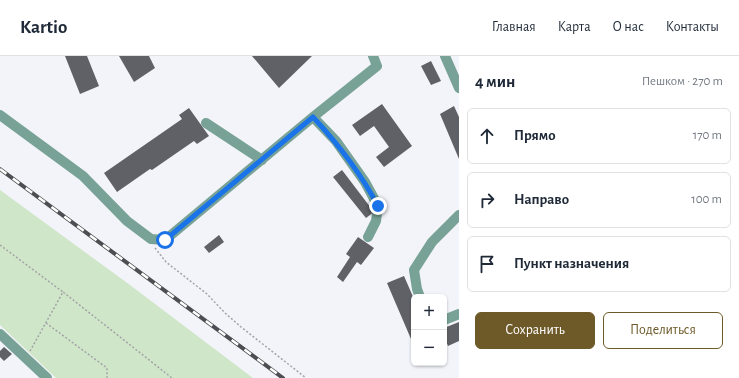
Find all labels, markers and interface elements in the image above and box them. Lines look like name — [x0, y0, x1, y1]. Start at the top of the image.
text: Kartio — [20, 18, 67, 37]
text: Главная — [492, 20, 536, 34]
text: Карта — [558, 20, 591, 34]
text: О нас — [613, 20, 644, 34]
text: Контакты — [666, 20, 719, 34]
text: 4 мин — [475, 73, 515, 90]
text: Пешком · 270 m — [642, 75, 723, 88]
icon: ahead — [476, 125, 498, 147]
text: Прямо — [514, 128, 556, 143]
text: 170 m — [693, 129, 722, 142]
icon: right — [476, 189, 498, 211]
text: Направо — [514, 192, 569, 207]
text: 100 m — [691, 193, 722, 206]
route end — [369, 197, 387, 215]
route start — [156, 231, 174, 249]
icon: arrive — [476, 253, 498, 275]
text: Пункт назначения — [514, 256, 629, 271]
map controls — [411, 294, 447, 366]
button: + — [411, 294, 447, 330]
button: Сохранить — [475, 312, 595, 349]
button: Поделиться — [603, 312, 723, 349]
button: − — [411, 330, 447, 366]

